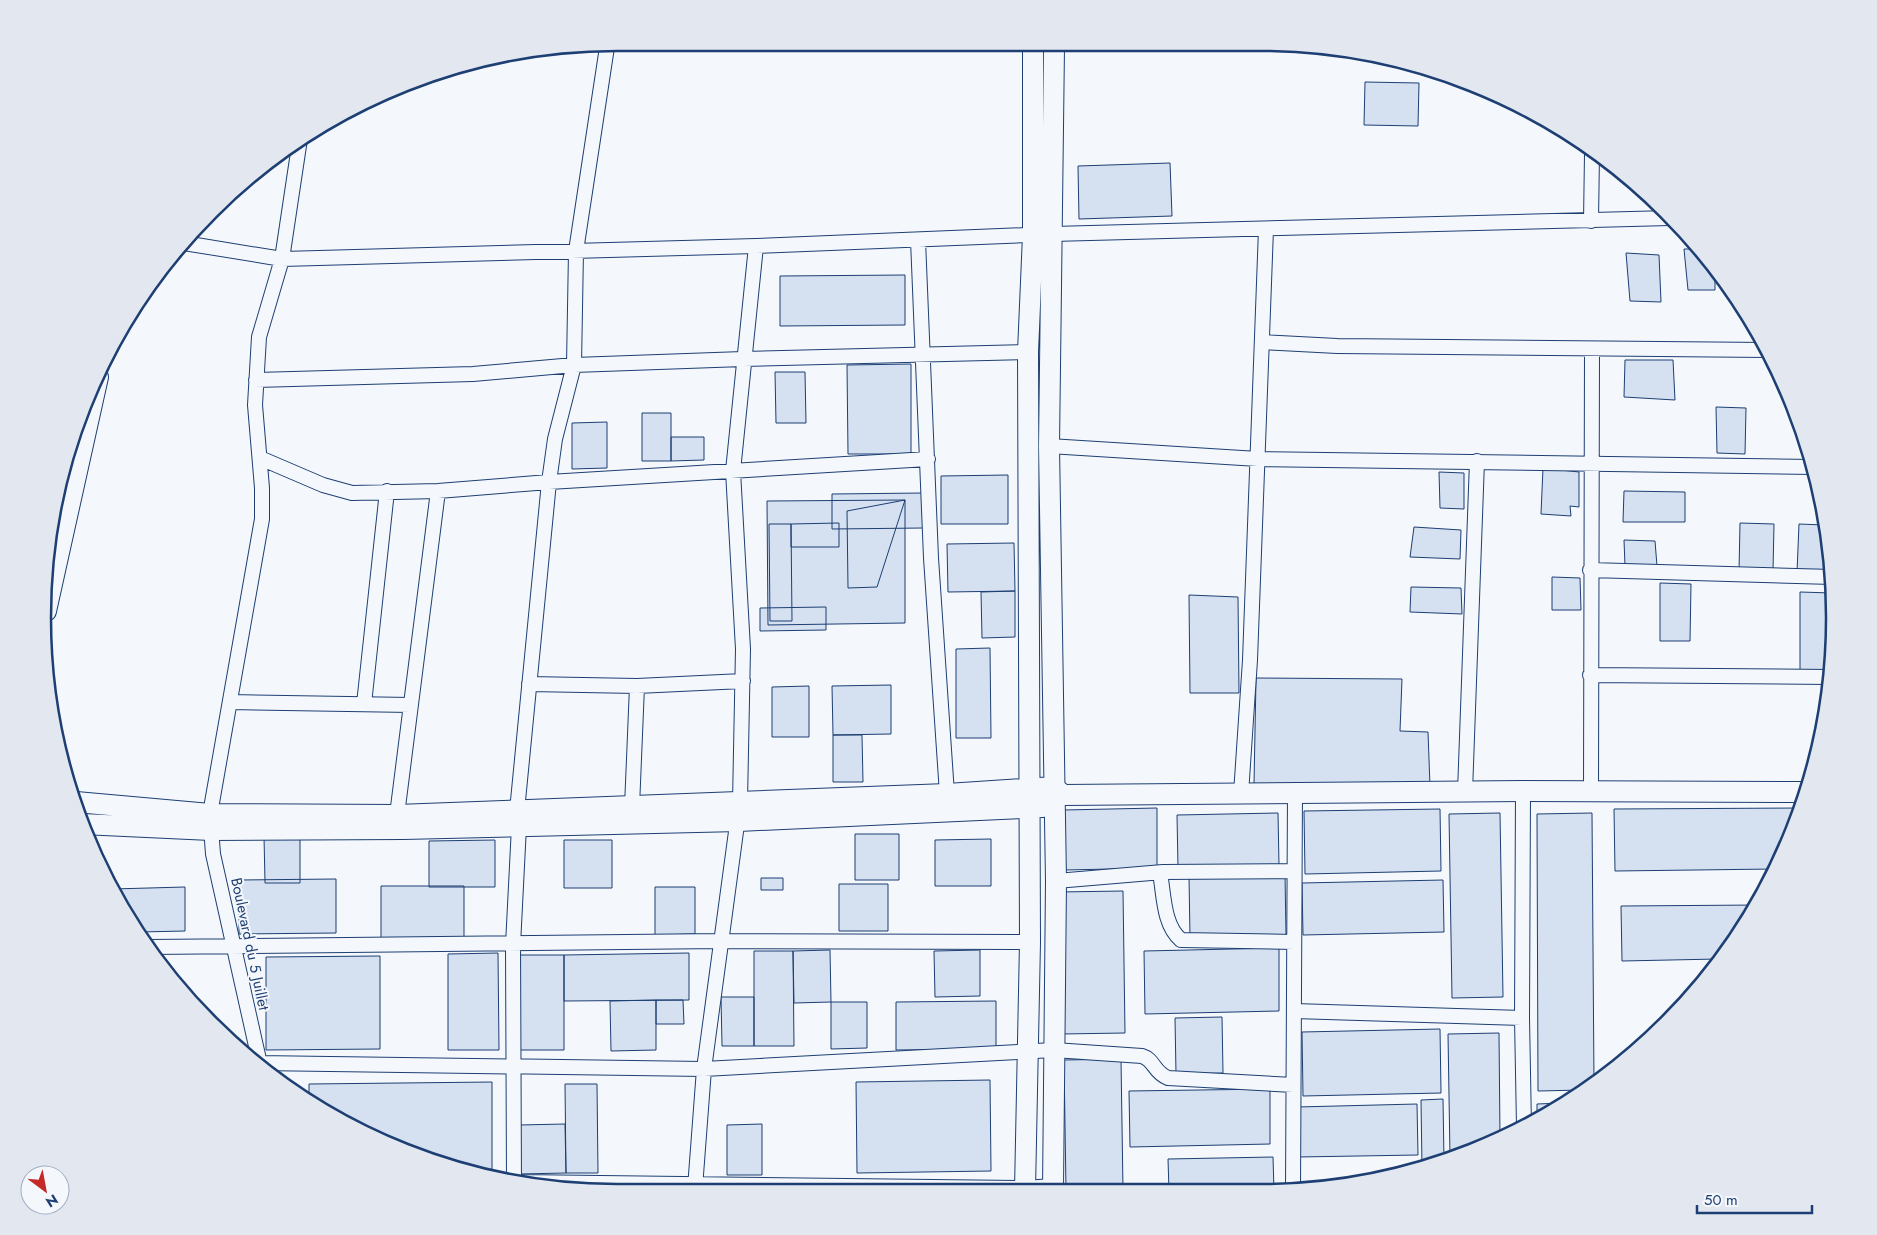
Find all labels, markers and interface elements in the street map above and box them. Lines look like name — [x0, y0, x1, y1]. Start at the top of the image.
street label: Boulevard du 5 Juillet — [225, 876, 275, 1013]
north arrow — [20, 1165, 70, 1215]
scale bar — [1697, 1182, 1812, 1214]
text: 50 m — [1704, 1189, 1738, 1211]
text: N — [42, 1190, 62, 1212]

